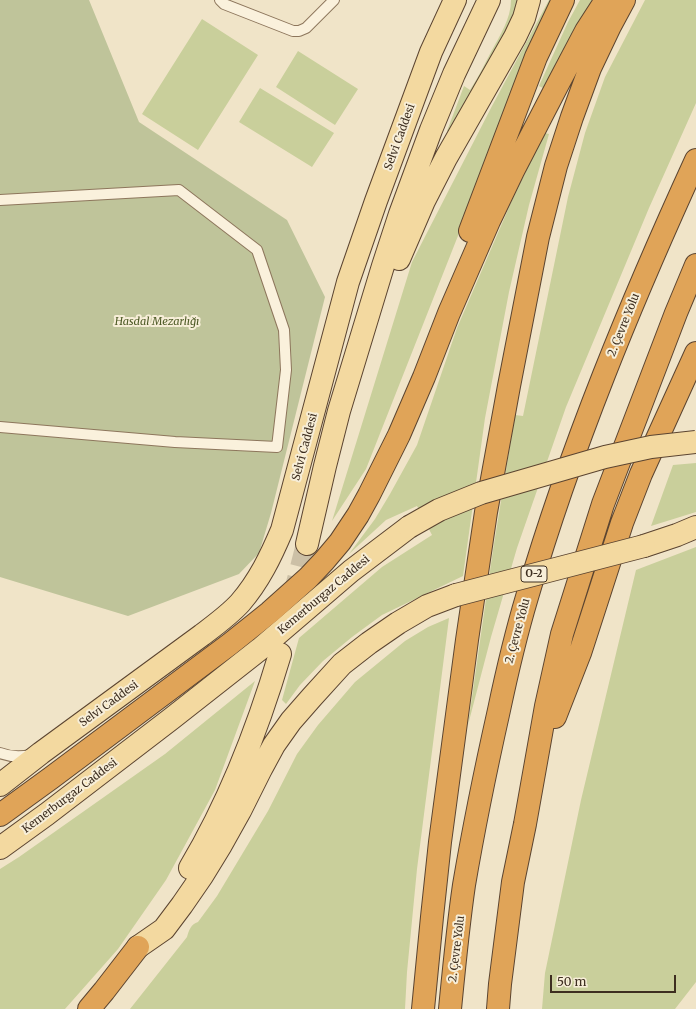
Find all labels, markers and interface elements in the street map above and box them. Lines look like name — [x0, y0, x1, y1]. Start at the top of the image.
street label: Selvi Caddesi — [382, 102, 418, 172]
street label: 2. Çevre Yolu — [605, 292, 643, 358]
park label: Hasdal Mezarlığı — [115, 315, 199, 329]
street label: Selvi Caddesi — [290, 412, 320, 482]
street label: Kemerburgaz Caddesi — [276, 553, 372, 637]
road number: O-2 — [521, 566, 547, 582]
street label: 2. Çevre Yolu — [503, 597, 533, 665]
street label: Selvi Caddesi — [77, 678, 141, 730]
street label: Kemerburgaz Caddesi — [20, 756, 120, 836]
street label: 2. Çevre Yolu — [446, 915, 468, 983]
scale bar — [552, 967, 678, 993]
text: 50 m — [557, 974, 586, 989]

